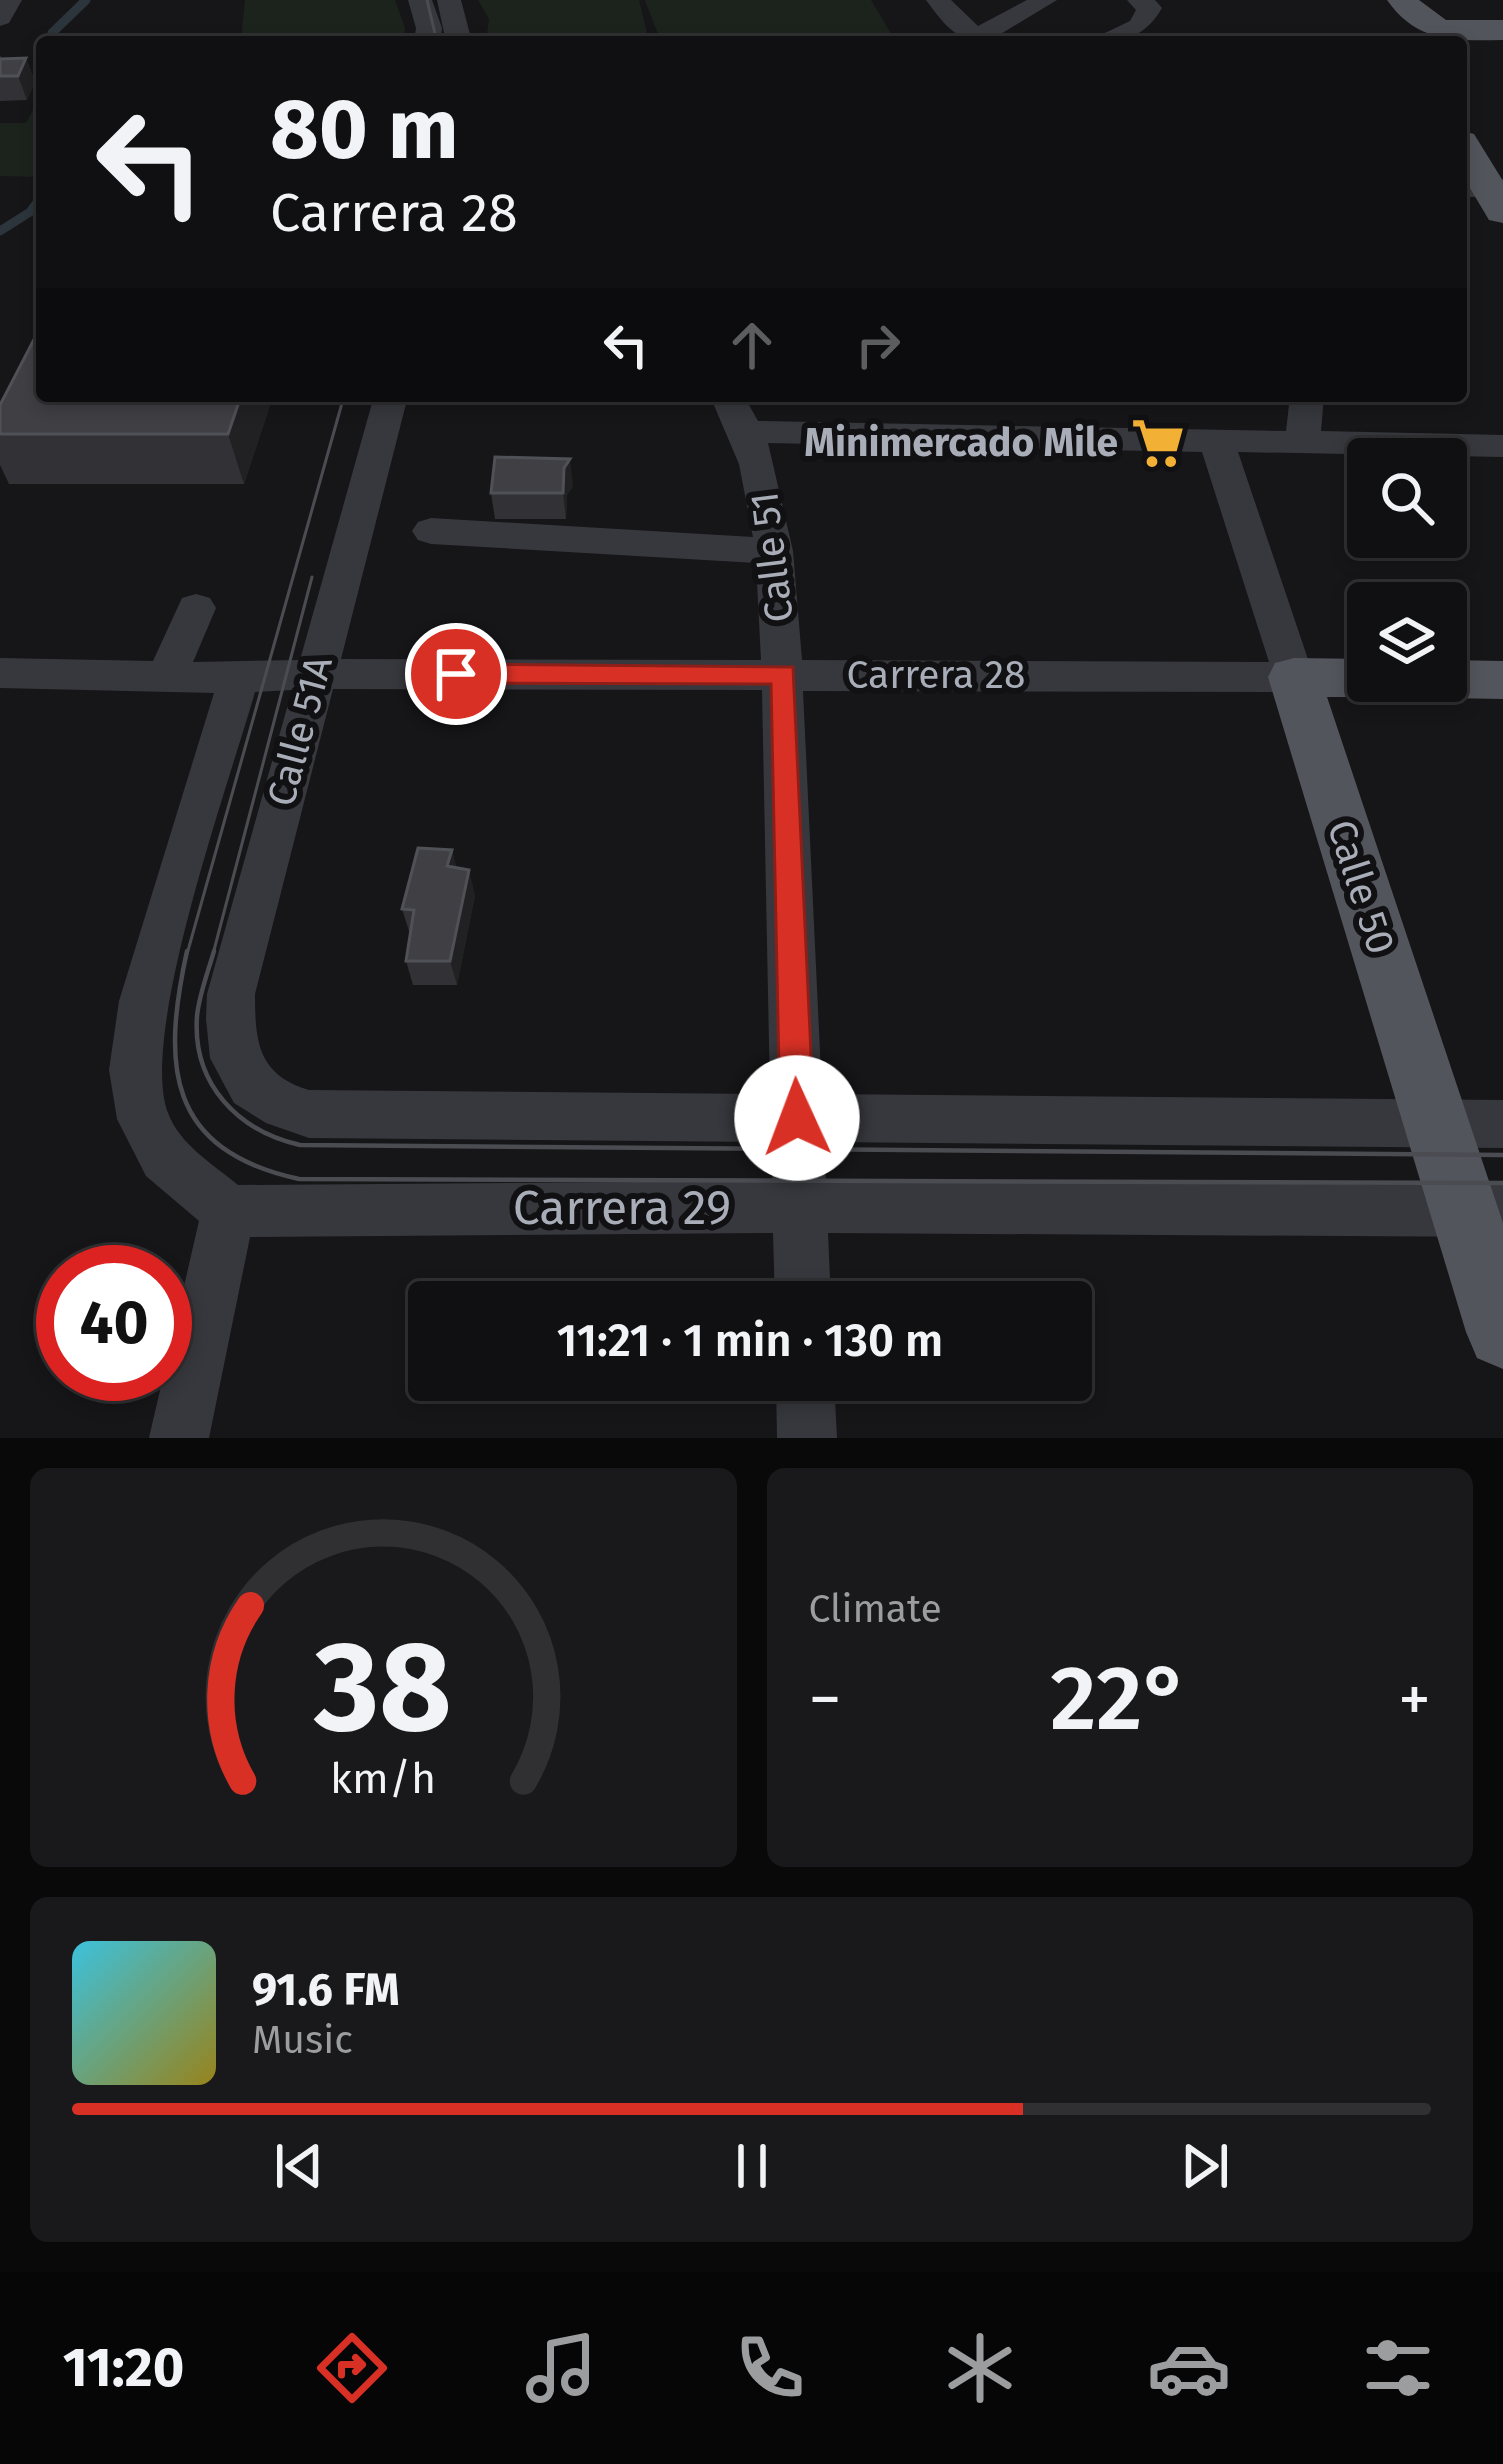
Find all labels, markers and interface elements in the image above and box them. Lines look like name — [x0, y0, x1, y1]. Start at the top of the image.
text: 80 m — [270, 79, 459, 180]
icon: left — [72, 84, 228, 240]
text: Carrera 28 — [270, 181, 518, 245]
icon: left — [593, 312, 659, 378]
icon: ahead — [719, 312, 785, 378]
icon: right — [845, 312, 911, 378]
supermarket icon: Minimercado Mile — [1129, 414, 1187, 472]
place label: Minimercado Mile — [804, 420, 1118, 466]
map controls — [1347, 438, 1467, 702]
button: search — [1347, 438, 1467, 558]
street label: Calle 51 — [741, 489, 803, 625]
button: layers — [1347, 582, 1467, 702]
pin — [405, 623, 507, 725]
icon: arrive — [423, 641, 489, 707]
street label: Calle 51A — [258, 650, 342, 811]
street label: Carrera 28 — [847, 652, 1025, 698]
street label: Calle 50 — [1318, 814, 1404, 960]
position arrow — [734, 1055, 860, 1181]
street label: Carrera 29 — [513, 1179, 731, 1237]
speed limit sign: 40 — [36, 1245, 192, 1401]
text: 11:21 · 1 min · 130 m — [557, 1314, 943, 1368]
text: Climate — [809, 1586, 942, 1632]
text: 38 — [314, 1613, 452, 1763]
text: 22° — [1050, 1645, 1189, 1753]
text: − — [809, 1660, 842, 1739]
text: + — [1398, 1660, 1431, 1739]
text: km/h — [330, 1752, 436, 1803]
text: 91.6 FM — [252, 1963, 400, 2017]
text: Music — [252, 2017, 353, 2063]
icon: previous — [266, 2133, 332, 2199]
icon: pause — [719, 2133, 785, 2199]
icon: next — [1172, 2133, 1238, 2199]
icon: directions — [310, 2326, 394, 2410]
icon: music — [519, 2326, 603, 2410]
icon: phone — [728, 2326, 812, 2410]
icon: climate — [938, 2326, 1022, 2410]
icon: car — [1147, 2326, 1231, 2410]
icon: filters — [1356, 2326, 1440, 2410]
text: 11:20 — [63, 2336, 184, 2400]

